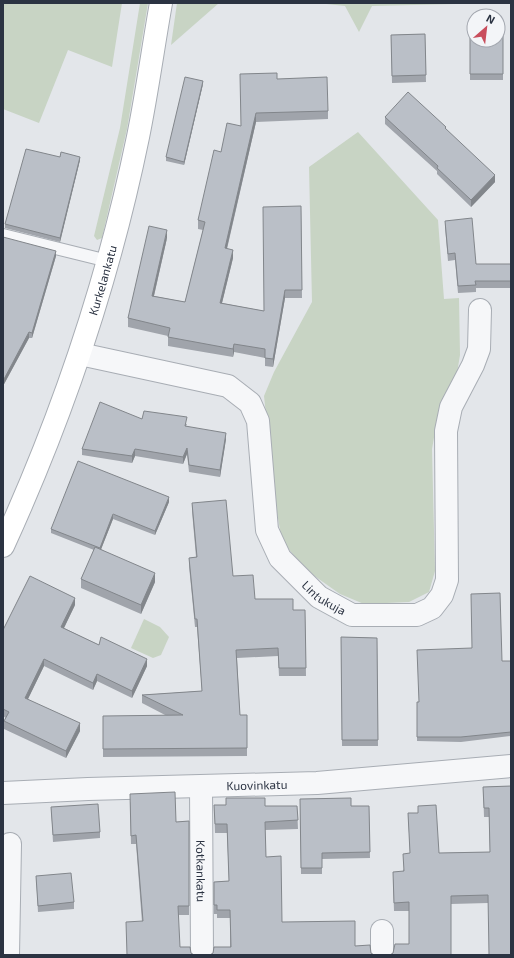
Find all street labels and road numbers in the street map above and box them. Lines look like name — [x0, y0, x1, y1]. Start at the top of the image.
street label: Kurkelankatu — [85, 244, 119, 317]
street label: Lintukuja — [300, 578, 348, 617]
street label: Kuovinkatu — [226, 777, 288, 792]
street label: Kotkankatu — [194, 840, 209, 902]

